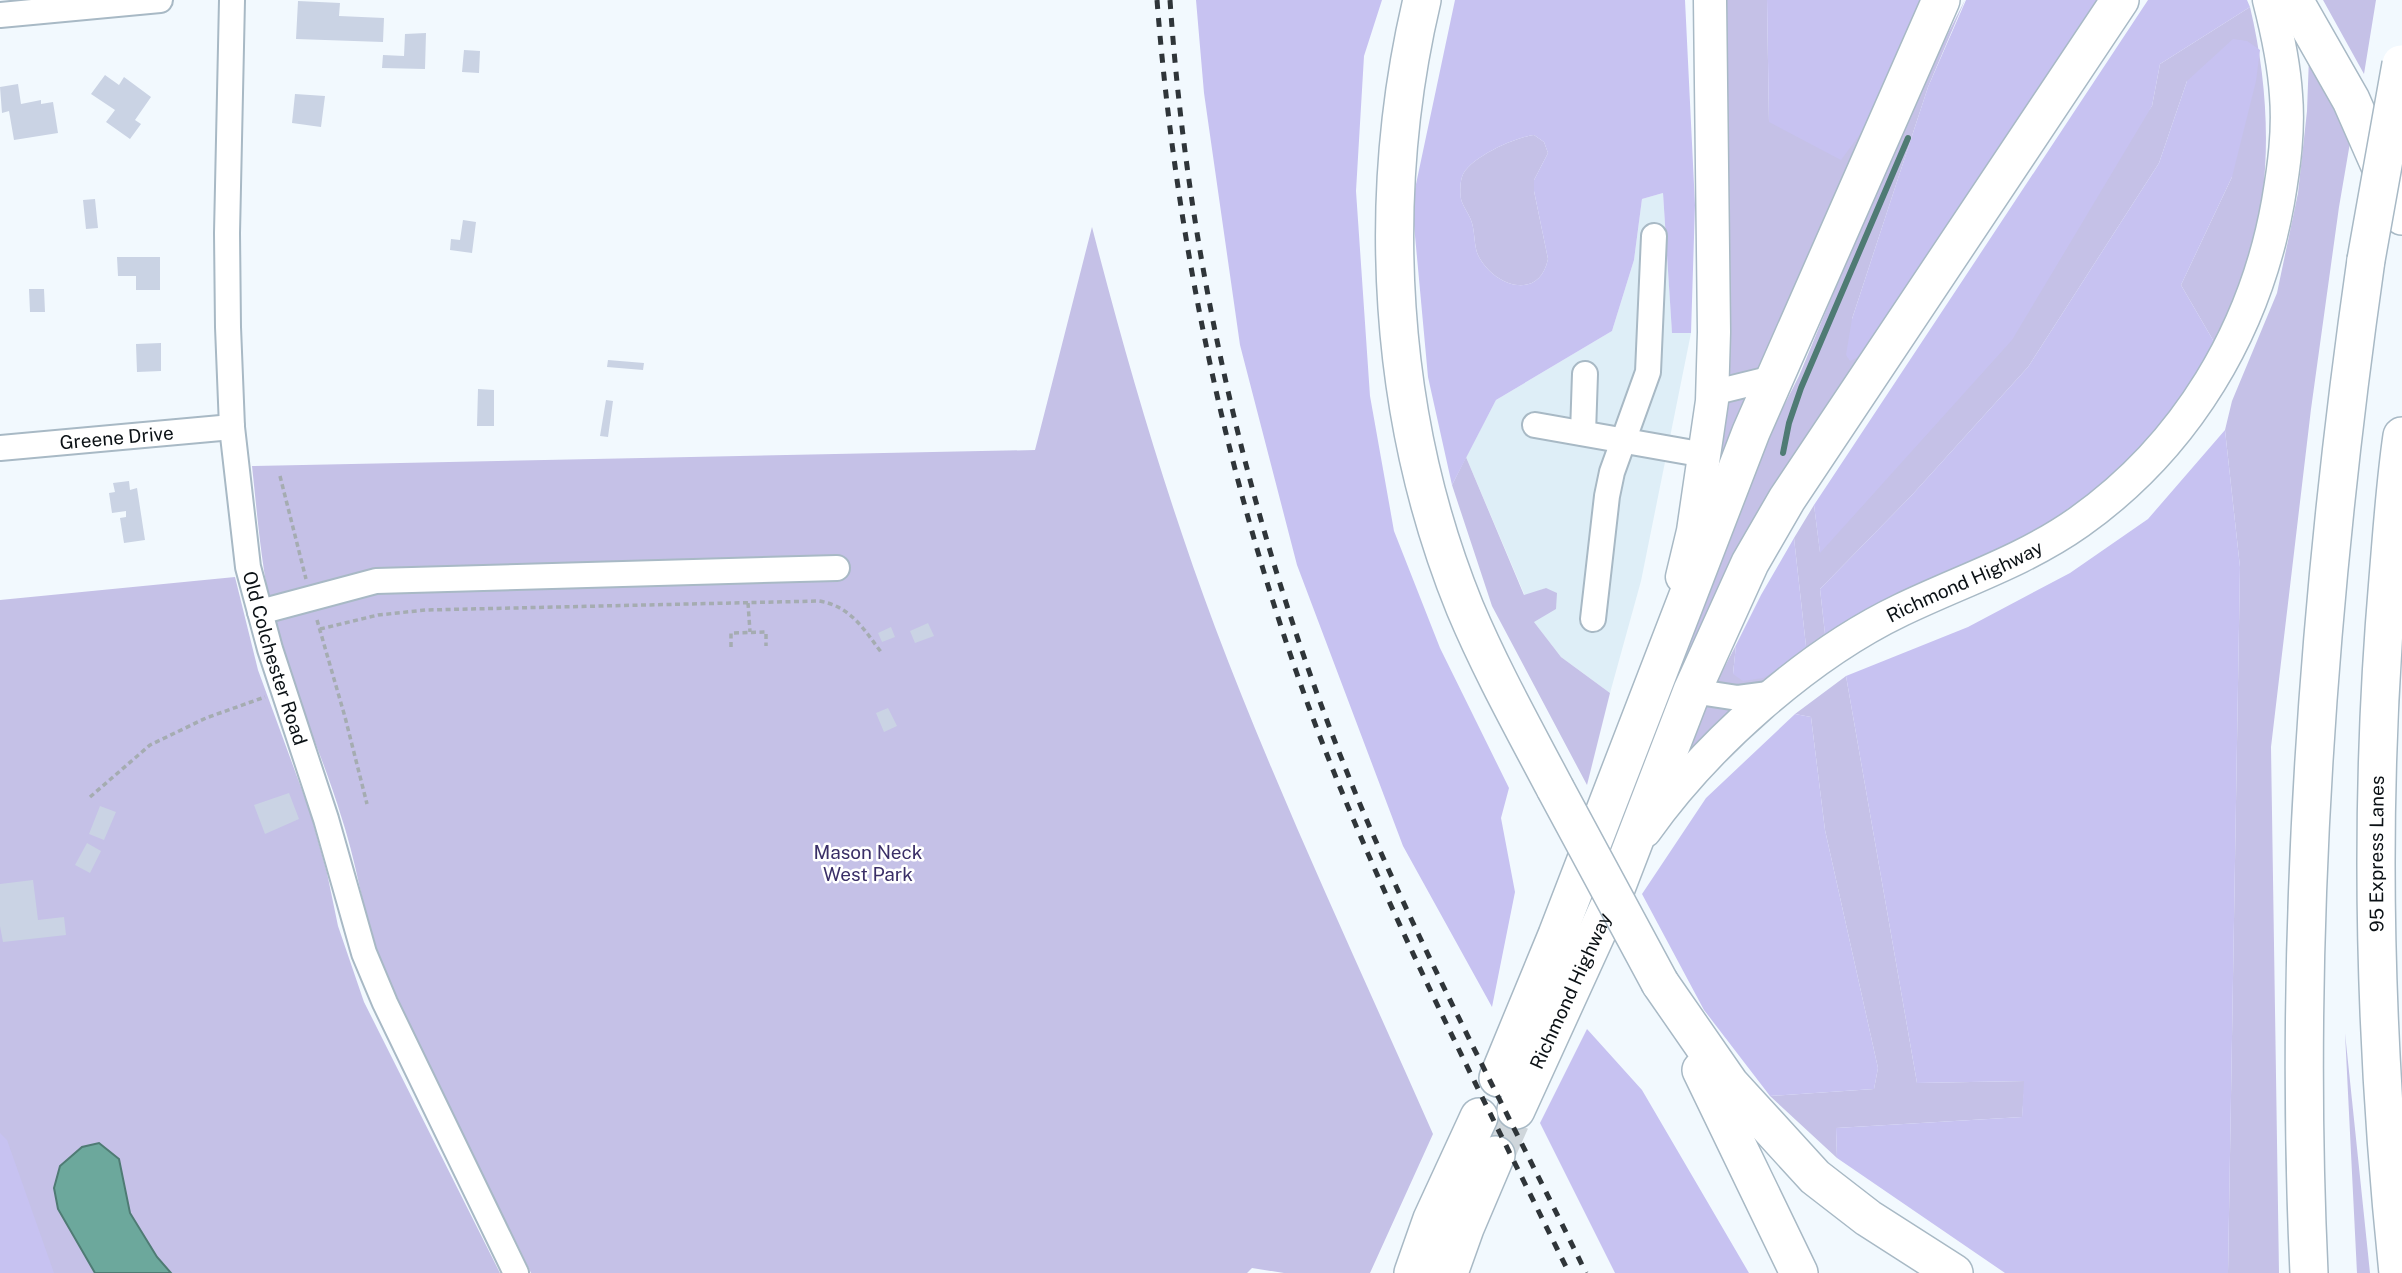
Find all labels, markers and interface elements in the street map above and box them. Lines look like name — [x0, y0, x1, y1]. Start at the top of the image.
street label: Greene Drive — [59, 421, 175, 454]
street label: Richmond Highway — [1883, 536, 2046, 626]
street label: Old Colchester Road — [239, 569, 312, 748]
street label: 95 Express Lanes — [2365, 775, 2388, 932]
park label: Mason Neck West Park — [814, 841, 923, 885]
street label: Richmond Highway — [1525, 909, 1616, 1072]

